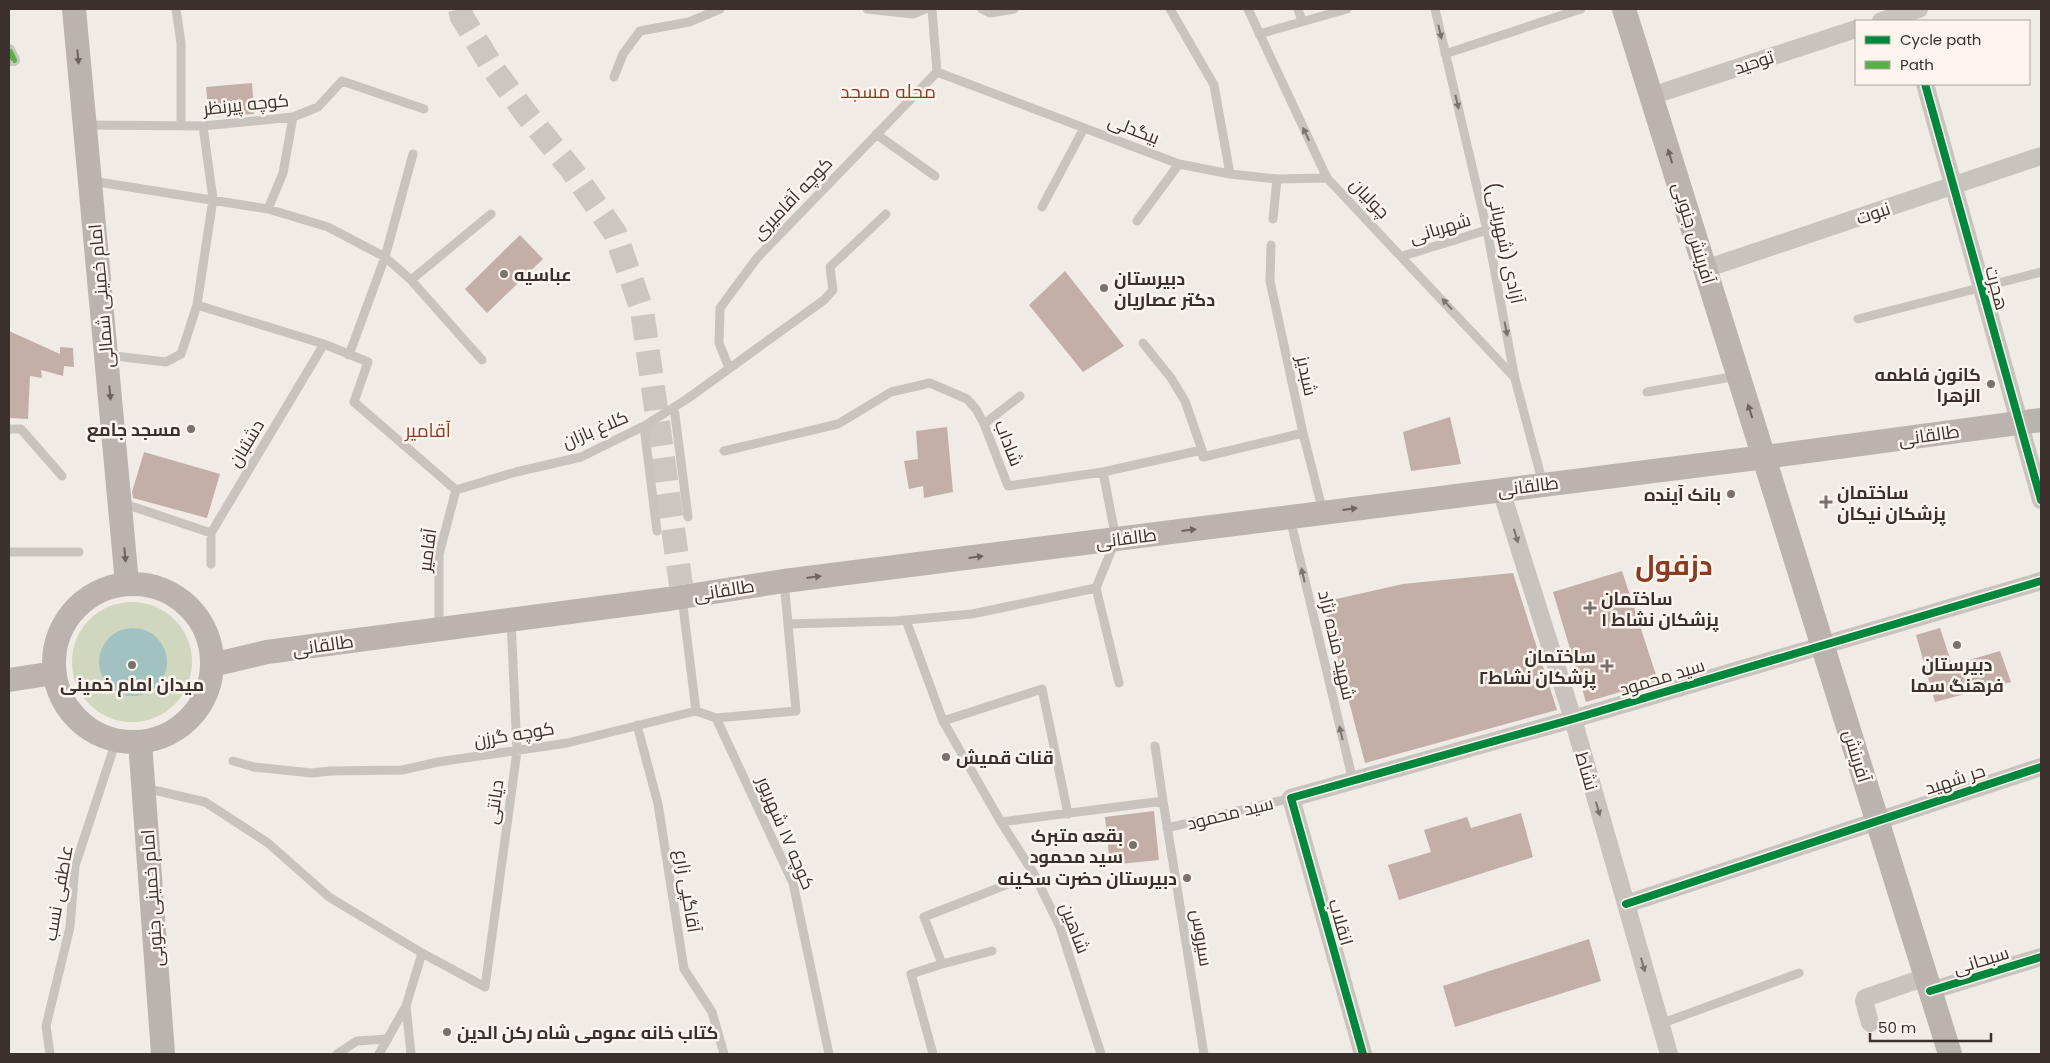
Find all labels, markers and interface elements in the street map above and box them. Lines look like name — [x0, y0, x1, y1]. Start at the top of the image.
legend — [1855, 20, 2030, 85]
one-way arrow — [1436, 24, 1444, 39]
text: Cycle path — [1900, 29, 1981, 50]
street label: توحید — [1731, 44, 1777, 80]
one-way arrow — [74, 50, 82, 66]
text: Path — [1900, 54, 1934, 75]
district label: محله مسجد — [840, 78, 936, 105]
street label: کوچه پیرنظر — [201, 87, 290, 121]
one-way arrow — [1453, 94, 1461, 109]
street label: بیگدلی — [1105, 108, 1163, 150]
one-way arrow — [1302, 127, 1310, 141]
one-way arrow — [1665, 148, 1673, 163]
street label: کوچه آقامیری — [746, 151, 838, 245]
street label: چولیان — [1344, 172, 1396, 224]
street label: آفرینش جنوبی — [1667, 179, 1721, 287]
street label: آزادی (شهربانی) — [1480, 180, 1530, 306]
street label: نبوت — [1853, 196, 1893, 230]
street label: شهربانی — [1406, 207, 1474, 249]
street label: امام خمینی شمالی — [82, 223, 120, 369]
place label: عباسیه — [514, 262, 572, 287]
street label: هجرت — [1979, 263, 2015, 313]
place label: دبیرستان دکتر عصاریان — [1114, 266, 1215, 312]
marker: عباسیه — [498, 268, 510, 280]
marker: دبیرستان دکتر عصاریان — [1098, 282, 1110, 294]
one-way arrow — [1441, 299, 1453, 311]
one-way arrow — [1502, 321, 1510, 337]
street label: شبدیز — [1290, 353, 1323, 398]
place label: کانون فاطمه الزهرا — [1875, 362, 1981, 408]
marker: کانون فاطمه الزهرا — [1985, 378, 1997, 390]
one-way arrow — [106, 386, 114, 402]
one-way arrow — [1746, 403, 1753, 418]
street label: کلاغ بازان — [558, 404, 632, 454]
street label: دشتبان — [222, 415, 270, 471]
street label: شاداب — [989, 416, 1029, 470]
place label: مسجد جامع — [87, 417, 181, 442]
district label: آقامیر — [404, 417, 451, 444]
street label: طالقانی — [1897, 418, 1961, 452]
marker: مسجد جامع — [185, 423, 197, 435]
street label: طالقانی — [1496, 470, 1560, 502]
place label: ساختمان پزشکان نیکان — [1837, 480, 1946, 526]
place label: بانک آینده — [1644, 482, 1721, 507]
marker: بانک آینده — [1725, 488, 1737, 500]
marker: ساختمان پزشکان نیکان — [1819, 495, 1833, 509]
one-way arrow — [1342, 505, 1358, 513]
street label: طالقانی — [1094, 522, 1158, 554]
one-way arrow — [1181, 526, 1197, 534]
street label: آقامیر — [411, 527, 442, 574]
one-way arrow — [1512, 529, 1520, 544]
district label: دزفول — [1635, 546, 1713, 585]
one-way arrow — [121, 547, 129, 563]
one-way arrow — [968, 553, 984, 561]
one-way arrow — [1299, 568, 1307, 583]
street label: طالقانی — [692, 573, 756, 607]
one-way arrow — [807, 573, 823, 581]
place label: ساختمان پزشکان نشاط ۱ — [1601, 586, 1719, 632]
street label: شهید منده نژاد — [1312, 588, 1362, 702]
marker: ساختمان پزشکان نشاط ۱ — [1583, 601, 1597, 615]
street label: طالقانی — [291, 628, 355, 662]
marker: دبیرستان فرهنگ سما — [1951, 639, 1963, 651]
place label: ساختمان پزشکان نشاط۲ — [1478, 644, 1596, 690]
street label: سید محمود — [1616, 652, 1708, 702]
place label: دبیرستان فرهنگ سما — [1910, 652, 2004, 698]
marker: میدان امام خمینی — [126, 659, 138, 671]
marker: ساختمان پزشکان نشاط۲ — [1600, 659, 1614, 673]
place label: میدان امام خمینی — [60, 672, 204, 697]
street label: کوچه گرزن — [472, 715, 556, 753]
one-way arrow — [1337, 726, 1345, 741]
street label: آفرینش — [1837, 727, 1877, 785]
place label: قنات قمیش — [956, 745, 1054, 770]
street label: نشاط — [1570, 749, 1604, 793]
marker: قنات قمیش — [940, 751, 952, 763]
street label: حر شهید — [1922, 758, 1988, 800]
street label: کوچه ۱۷ شهریور — [751, 772, 821, 893]
street label: دیانتی — [479, 778, 509, 826]
street label: سید محمود — [1184, 790, 1276, 836]
one-way arrow — [1595, 802, 1603, 817]
place label: بقعه متبرک سید محمود — [1030, 823, 1123, 869]
street label: امام خمینی جنوبی — [135, 828, 169, 968]
marker: بقعه متبرک سید محمود — [1127, 839, 1139, 851]
street label: عاطفی نسب — [37, 843, 79, 943]
street label: آقاگپی زارع — [669, 848, 707, 934]
place label: دبیرستان حضرت سکینه — [998, 866, 1177, 891]
marker: دبیرستان حضرت سکینه — [1181, 872, 1193, 884]
street label: انقلاب — [1322, 896, 1360, 948]
street label: شاهین — [1054, 899, 1096, 957]
street label: سیروس — [1185, 908, 1219, 968]
street label: سبحانی — [1950, 940, 2012, 980]
one-way arrow — [1640, 958, 1648, 973]
scale bar — [1870, 1010, 1991, 1042]
text: 50 m — [1878, 1017, 1916, 1038]
place label: کتاب خانه عمومی شاه رکن الدین — [457, 1020, 718, 1045]
marker: کتاب خانه عمومی شاه رکن الدین — [441, 1026, 453, 1038]

